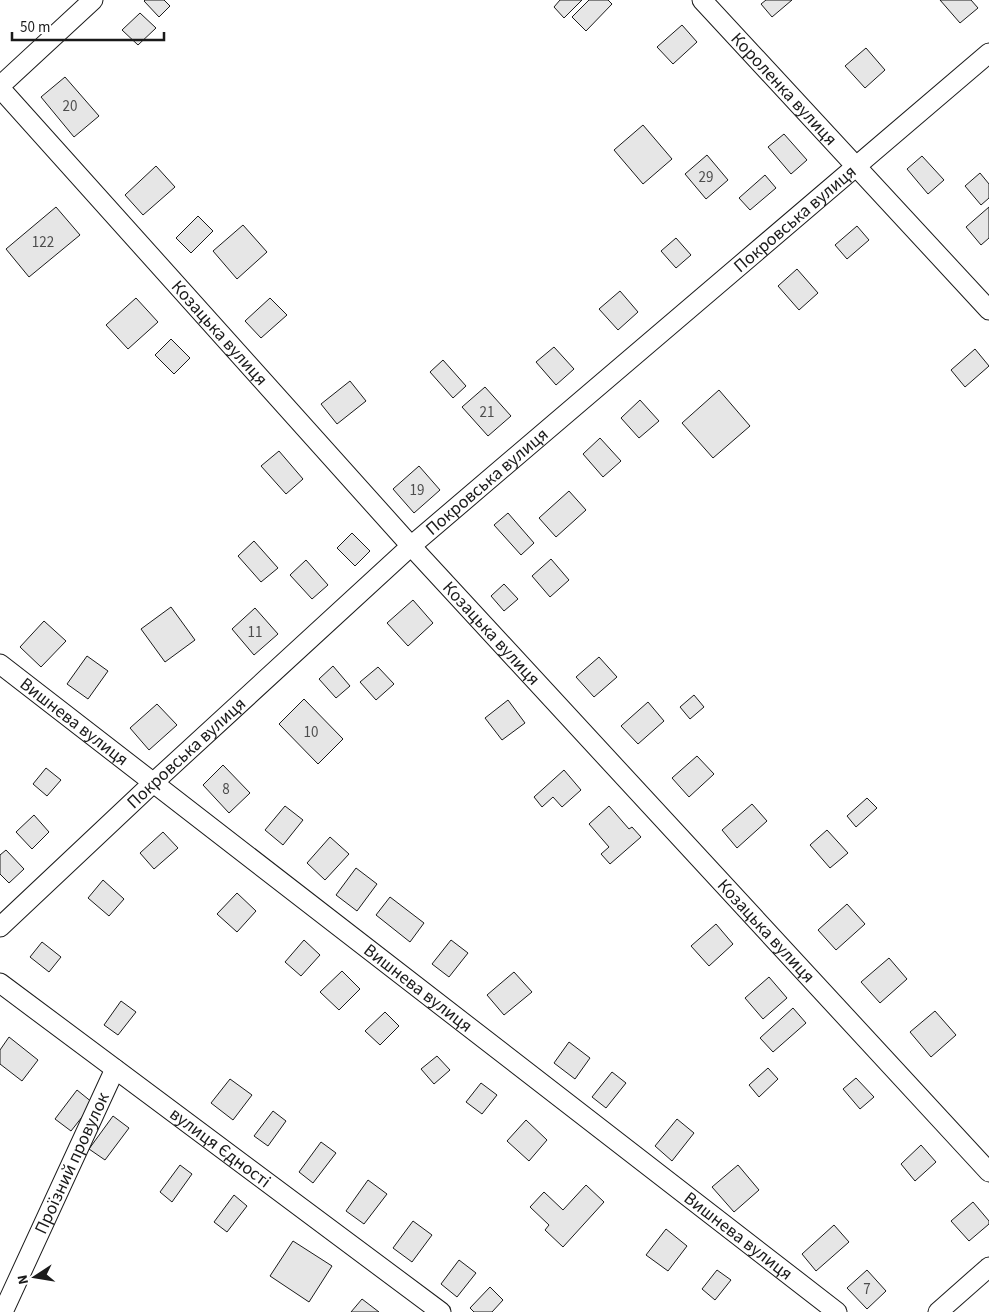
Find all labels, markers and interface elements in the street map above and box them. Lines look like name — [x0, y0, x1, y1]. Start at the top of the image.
scale bar — [12, 10, 165, 42]
text: 50 m — [20, 17, 50, 38]
street label: Короленка вулиця — [725, 27, 843, 151]
house number: 20 — [63, 96, 77, 117]
street label: Покровська вулиця — [728, 159, 862, 278]
house number: 29 — [699, 167, 713, 188]
house number: 122 — [32, 232, 54, 253]
street label: Козацька вулиця — [166, 275, 274, 391]
house number: 21 — [480, 402, 494, 423]
street label: Покровська вулиця — [420, 422, 553, 541]
house number: 19 — [410, 480, 424, 501]
street label: Козацька вулиця — [437, 576, 546, 691]
house number: 11 — [248, 622, 262, 643]
street label: Вишнева вулиця — [15, 671, 134, 772]
street label: Покровська вулиця — [121, 691, 251, 814]
house number: 10 — [304, 722, 318, 743]
house number: 8 — [222, 779, 230, 800]
street label: Козацька вулиця — [712, 873, 821, 988]
street label: Вишнева вулиця — [359, 938, 478, 1038]
street label: Проїзний провулок — [28, 1088, 115, 1238]
street label: вулиця Єдності — [165, 1101, 276, 1194]
street label: Вишнева вулиця — [679, 1186, 798, 1286]
north arrow — [10, 1252, 60, 1302]
text: N — [13, 1273, 34, 1286]
house number: 7 — [863, 1279, 871, 1300]

